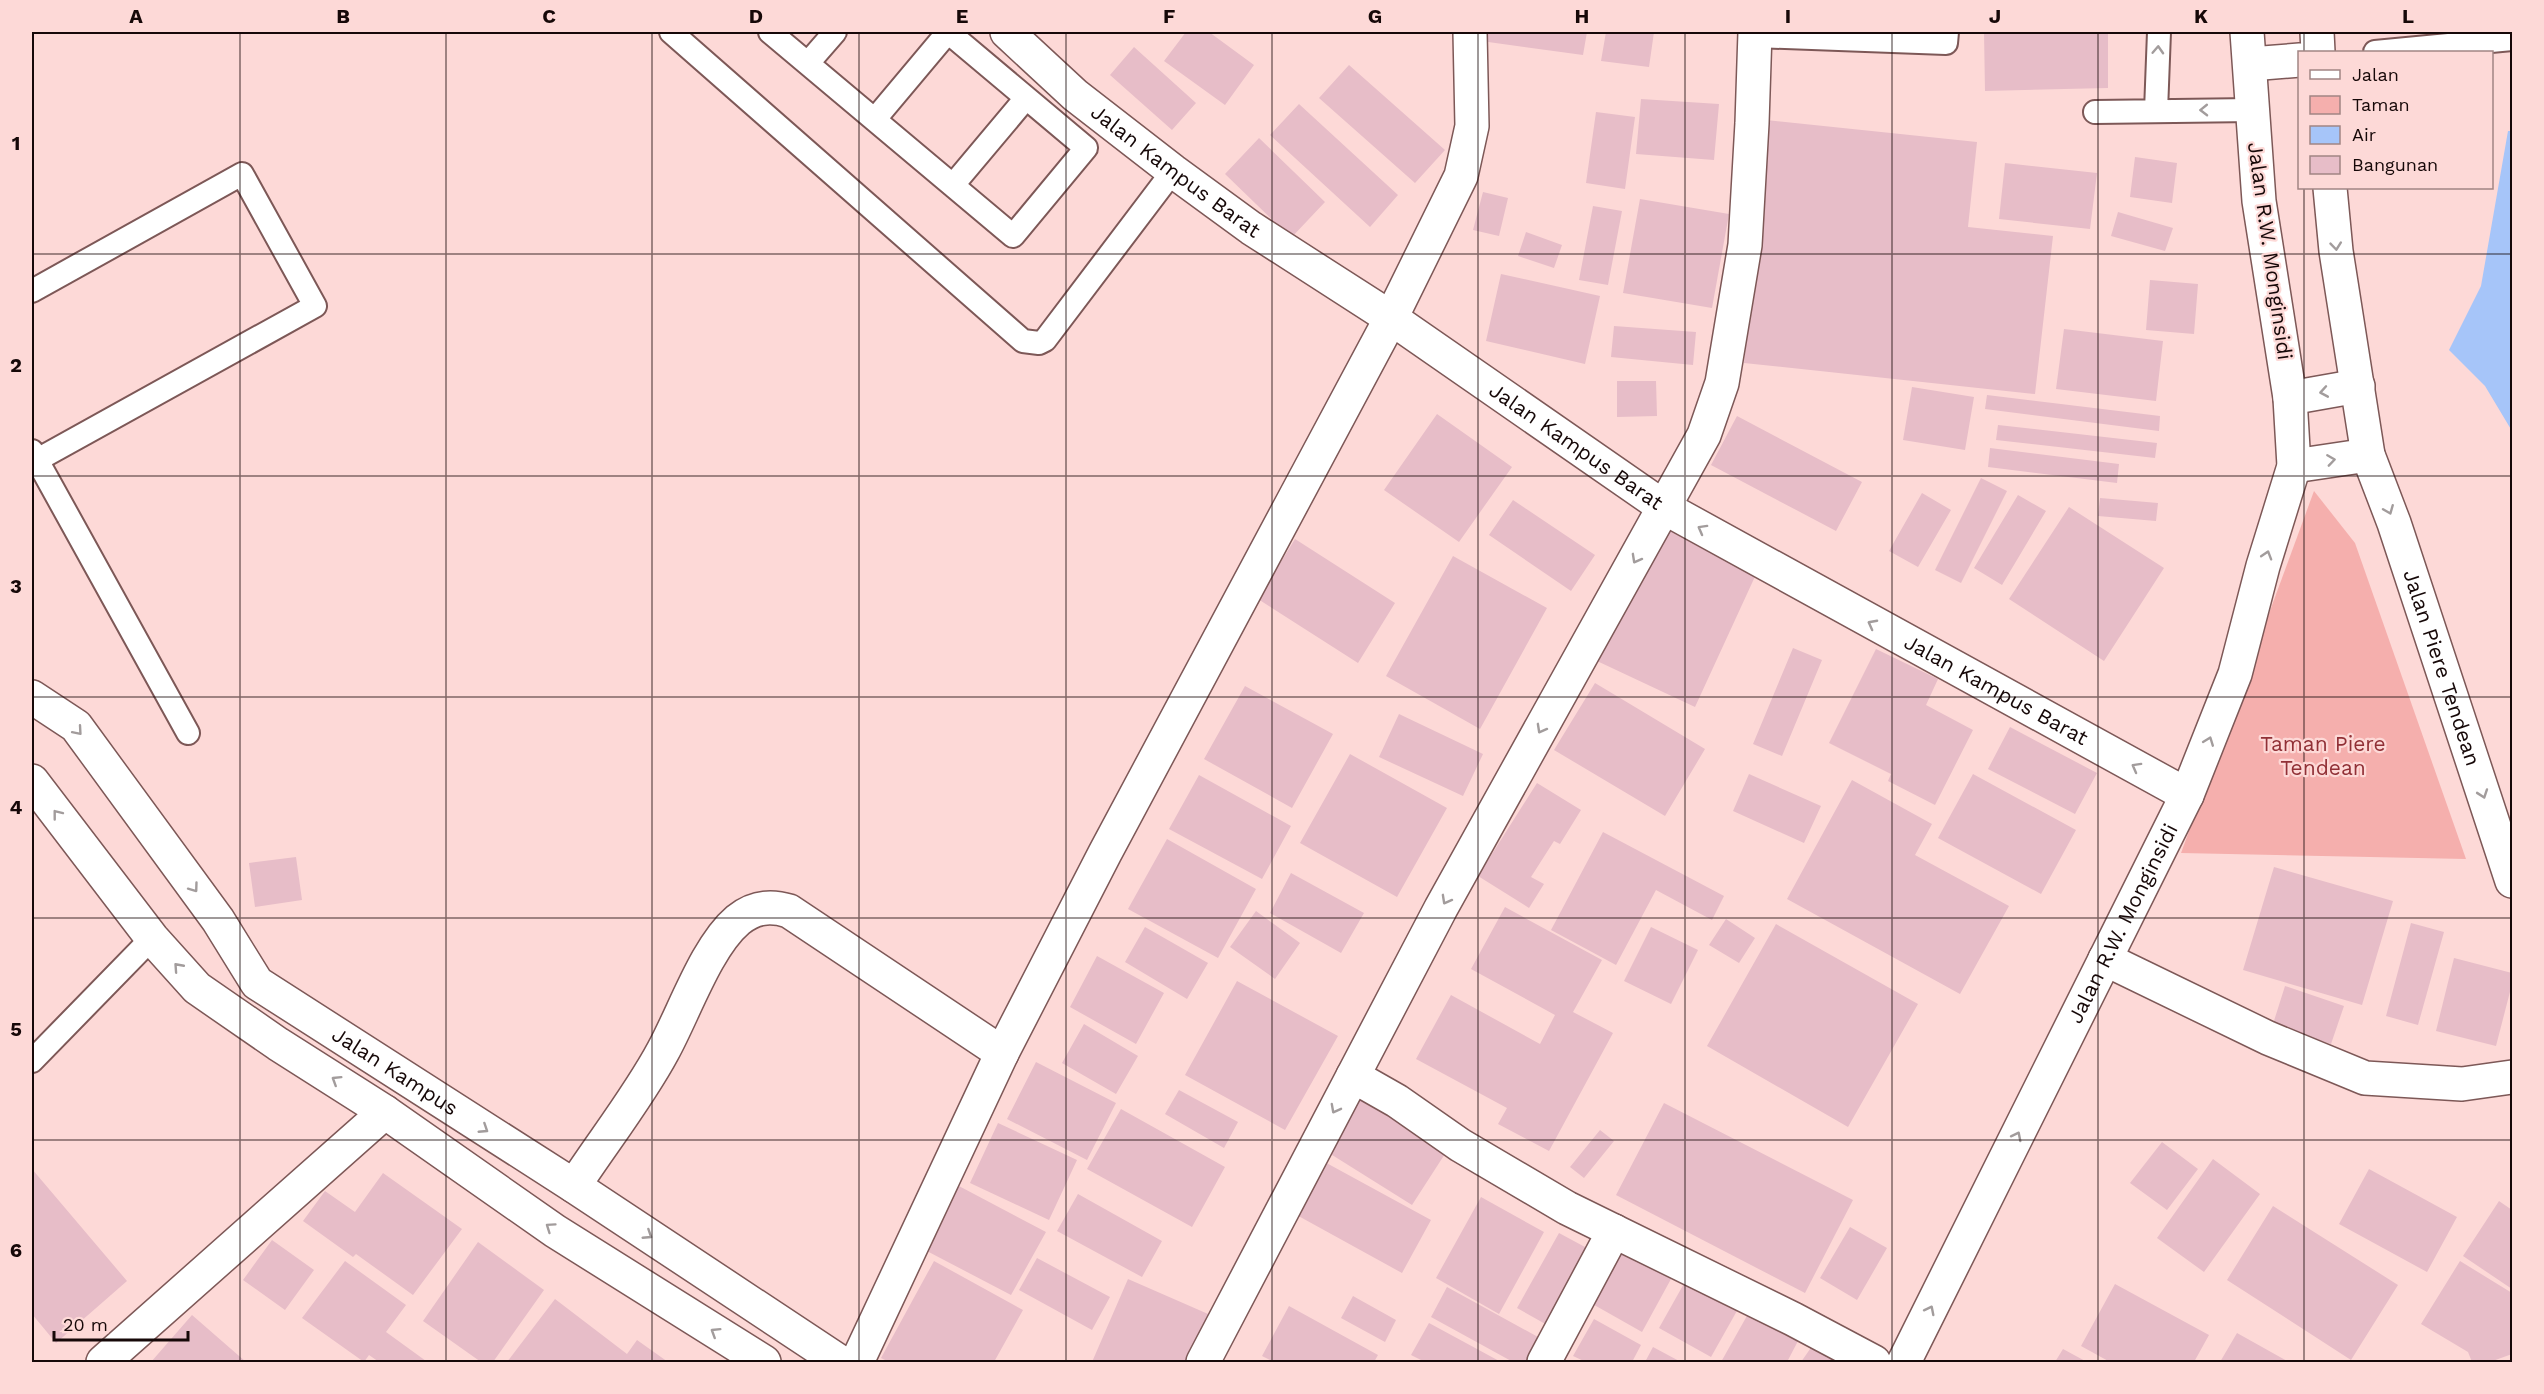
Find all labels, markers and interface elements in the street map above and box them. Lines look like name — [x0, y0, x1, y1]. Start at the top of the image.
text: A — [129, 4, 143, 28]
text: B — [336, 4, 350, 28]
text: C — [542, 4, 556, 28]
text: D — [749, 4, 763, 28]
text: E — [956, 4, 968, 28]
text: F — [1163, 4, 1175, 28]
text: G — [1368, 4, 1382, 28]
text: H — [1575, 4, 1589, 28]
text: I — [1785, 4, 1791, 28]
text: J — [1989, 4, 2001, 28]
text: K — [2194, 4, 2208, 28]
text: L — [2402, 4, 2414, 28]
one-way arrow — [2152, 46, 2165, 55]
legend — [2298, 51, 2493, 189]
text: Jalan — [2352, 64, 2399, 85]
text: Taman — [2352, 94, 2410, 115]
street label: Jalan Kampus Barat — [1086, 99, 1265, 243]
one-way arrow — [2200, 104, 2209, 117]
text: Air — [2352, 124, 2376, 145]
text: 1 — [12, 131, 20, 155]
street label: Jalan R.W. Monginsidi — [2243, 140, 2298, 361]
text: Bangunan — [2352, 154, 2438, 175]
one-way arrow — [2329, 241, 2342, 250]
text: 2 — [10, 353, 22, 377]
street label: Jalan Kampus Barat — [1485, 377, 1668, 515]
one-way arrow — [2319, 385, 2329, 397]
one-way arrow — [2327, 455, 2336, 467]
one-way arrow — [2382, 503, 2394, 514]
one-way arrow — [1698, 525, 1708, 536]
one-way arrow — [2259, 550, 2272, 561]
one-way arrow — [1632, 553, 1644, 564]
street label: Jalan Piere Tendean — [2398, 566, 2486, 769]
text: 3 — [10, 574, 22, 598]
one-way arrow — [1868, 620, 1879, 631]
street label: Jalan Kampus Barat — [1900, 629, 2093, 750]
one-way arrow — [1537, 723, 1548, 734]
one-way arrow — [71, 724, 82, 735]
park label: Taman Piere Tendean — [2260, 731, 2386, 780]
one-way arrow — [2202, 736, 2214, 747]
one-way arrow — [2132, 763, 2142, 774]
one-way arrow — [2476, 788, 2489, 799]
text: 4 — [10, 795, 23, 819]
one-way arrow — [53, 810, 64, 821]
street label: Jalan R.W. Monginsidi — [2062, 819, 2183, 1027]
one-way arrow — [187, 881, 198, 892]
one-way arrow — [1442, 893, 1453, 904]
one-way arrow — [174, 963, 185, 973]
text: 5 — [10, 1017, 22, 1041]
street label: Jalan Kampus — [328, 1021, 463, 1120]
one-way arrow — [332, 1076, 342, 1088]
one-way arrow — [1331, 1103, 1342, 1114]
one-way arrow — [478, 1121, 488, 1133]
one-way arrow — [2010, 1131, 2022, 1142]
one-way arrow — [546, 1223, 557, 1234]
one-way arrow — [642, 1227, 652, 1239]
text: 6 — [10, 1238, 22, 1262]
scale bar — [54, 1304, 188, 1342]
one-way arrow — [1923, 1306, 1935, 1317]
text: 20 m — [63, 1314, 108, 1335]
one-way arrow — [711, 1327, 721, 1339]

